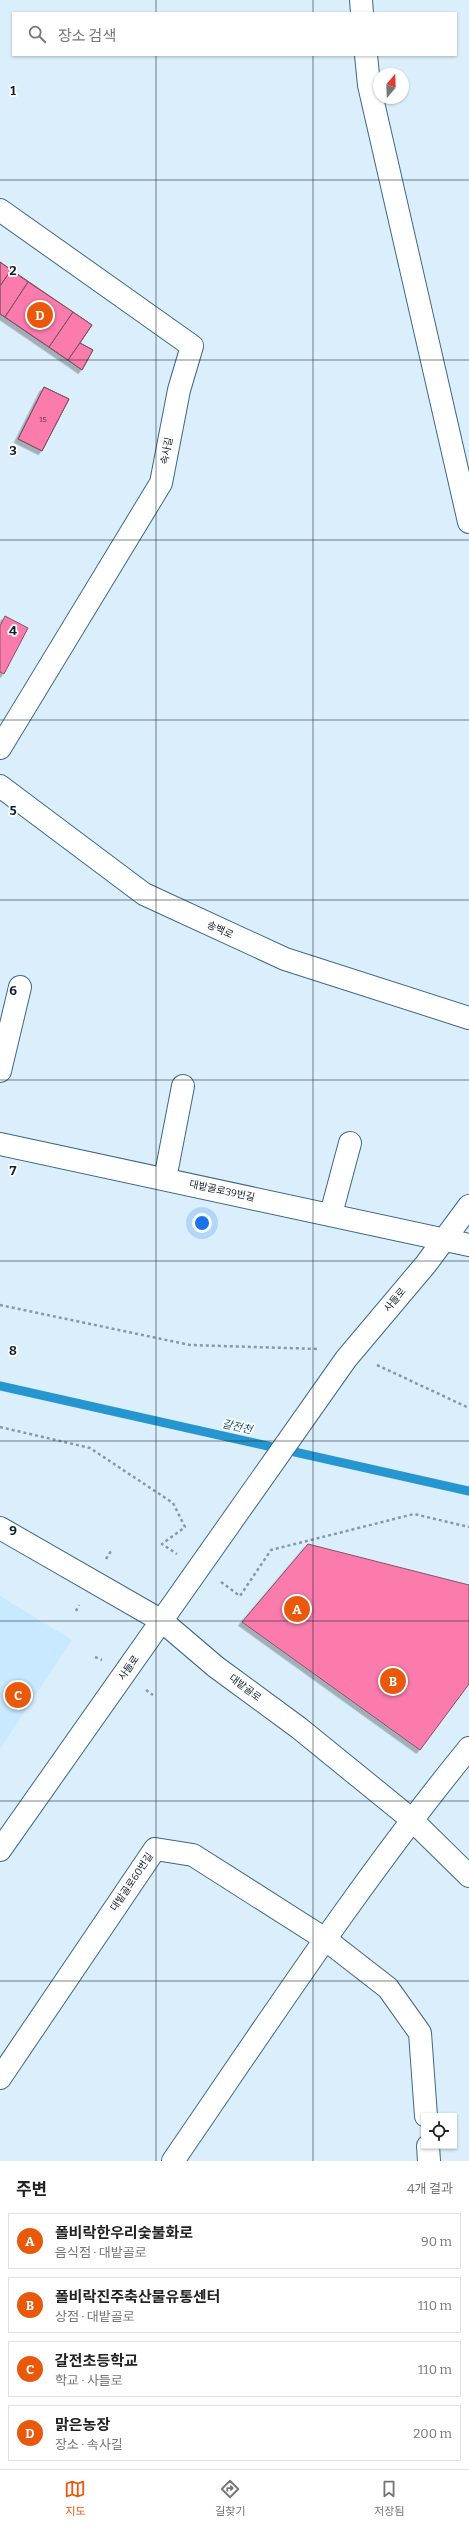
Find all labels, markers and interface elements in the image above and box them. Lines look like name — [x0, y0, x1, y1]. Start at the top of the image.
search box — [12, 12, 457, 56]
icon: search — [26, 23, 48, 45]
text: 장소 검색 — [58, 27, 116, 45]
north arrow — [373, 68, 409, 104]
text: 1 — [10, 83, 16, 98]
text: 2 — [9, 263, 17, 278]
pin: D — [27, 300, 53, 330]
house number: 15 — [39, 415, 47, 424]
street label: 속사길 — [158, 436, 176, 466]
text: 3 — [9, 443, 17, 458]
text: 4 — [9, 623, 17, 638]
text: 5 — [9, 803, 17, 818]
street label: 송백로 — [205, 919, 235, 941]
text: 6 — [9, 983, 17, 998]
text: 7 — [10, 1163, 17, 1178]
street label: 대밭골로39번길 — [188, 1178, 256, 1204]
your location — [192, 1213, 212, 1233]
street label: 사들로 — [382, 1286, 408, 1314]
text: 8 — [9, 1343, 17, 1358]
water label: 갈전천 — [221, 1417, 255, 1437]
text: 9 — [9, 1523, 17, 1538]
pin: A — [284, 1594, 310, 1624]
street label: 사들로 — [116, 1653, 142, 1683]
pin: B — [380, 1666, 406, 1696]
street label: 대밭골로 — [227, 1672, 263, 1704]
pin: C — [5, 1680, 31, 1710]
street label: 대밭골로60번길 — [108, 1851, 156, 1913]
map controls — [421, 2113, 457, 2149]
button: locate — [421, 2113, 457, 2149]
text: 주변 — [16, 2179, 47, 2200]
text: 4개 결과 — [407, 2181, 453, 2196]
text: 폴비락한우리숯불화로 — [55, 2224, 193, 2242]
text: A — [25, 2234, 35, 2249]
text: 90 m — [421, 2234, 452, 2249]
text: 음식점 · 대밭골로 — [55, 2245, 147, 2260]
text: 폴비락진주축산물유통센터 — [55, 2288, 221, 2306]
text: B — [26, 2298, 34, 2313]
text: 110 m — [418, 2298, 452, 2313]
text: 상점 · 대밭골로 — [55, 2309, 135, 2324]
text: 갈전초등학교 — [55, 2352, 138, 2370]
text: C — [26, 2362, 34, 2377]
text: 110 m — [418, 2362, 452, 2377]
text: 학교 · 사들로 — [55, 2373, 123, 2388]
text: 맑은농장 — [55, 2416, 110, 2434]
text: D — [25, 2426, 35, 2441]
text: 200 m — [413, 2426, 452, 2441]
text: 장소 · 속사길 — [55, 2437, 123, 2452]
tab: 지도 — [64, 2478, 86, 2518]
tab: 길찾기 — [215, 2478, 246, 2518]
tab: 저장됨 — [374, 2478, 405, 2518]

